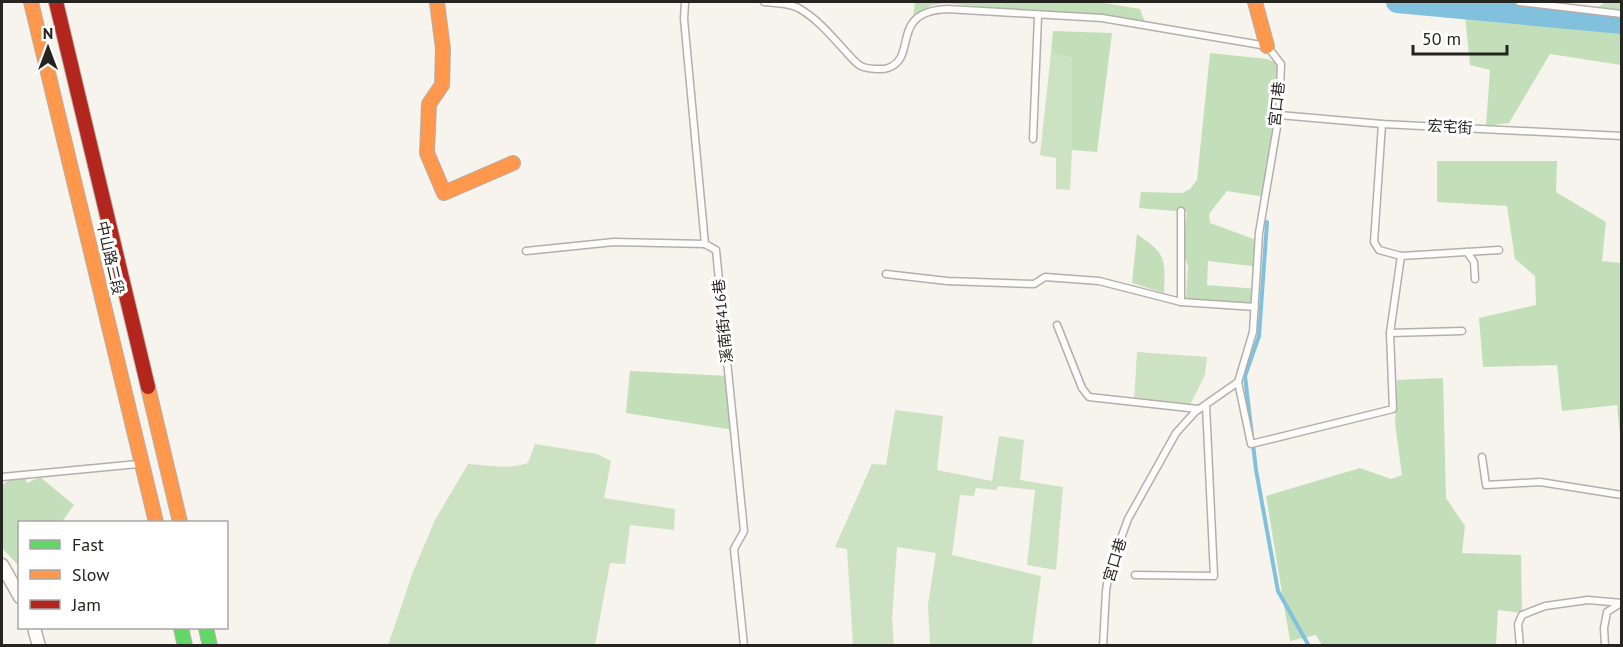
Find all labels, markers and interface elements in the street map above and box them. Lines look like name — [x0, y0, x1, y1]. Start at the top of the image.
north arrow — [18, 18, 78, 78]
scale bar — [1413, 18, 1508, 56]
text: N — [43, 23, 53, 43]
text: 50 m — [1422, 27, 1461, 50]
street label: 宮口巷 — [1265, 81, 1288, 127]
street label: 宏宅街 — [1427, 116, 1473, 137]
street label: 中山路二段 — [93, 219, 128, 297]
street label: 溪南街416巷 — [709, 278, 736, 364]
legend — [18, 521, 228, 629]
text: Fast — [72, 533, 104, 556]
street label: 宮口巷 — [1099, 536, 1130, 584]
text: Slow — [72, 563, 110, 586]
text: Jam — [71, 593, 101, 616]

